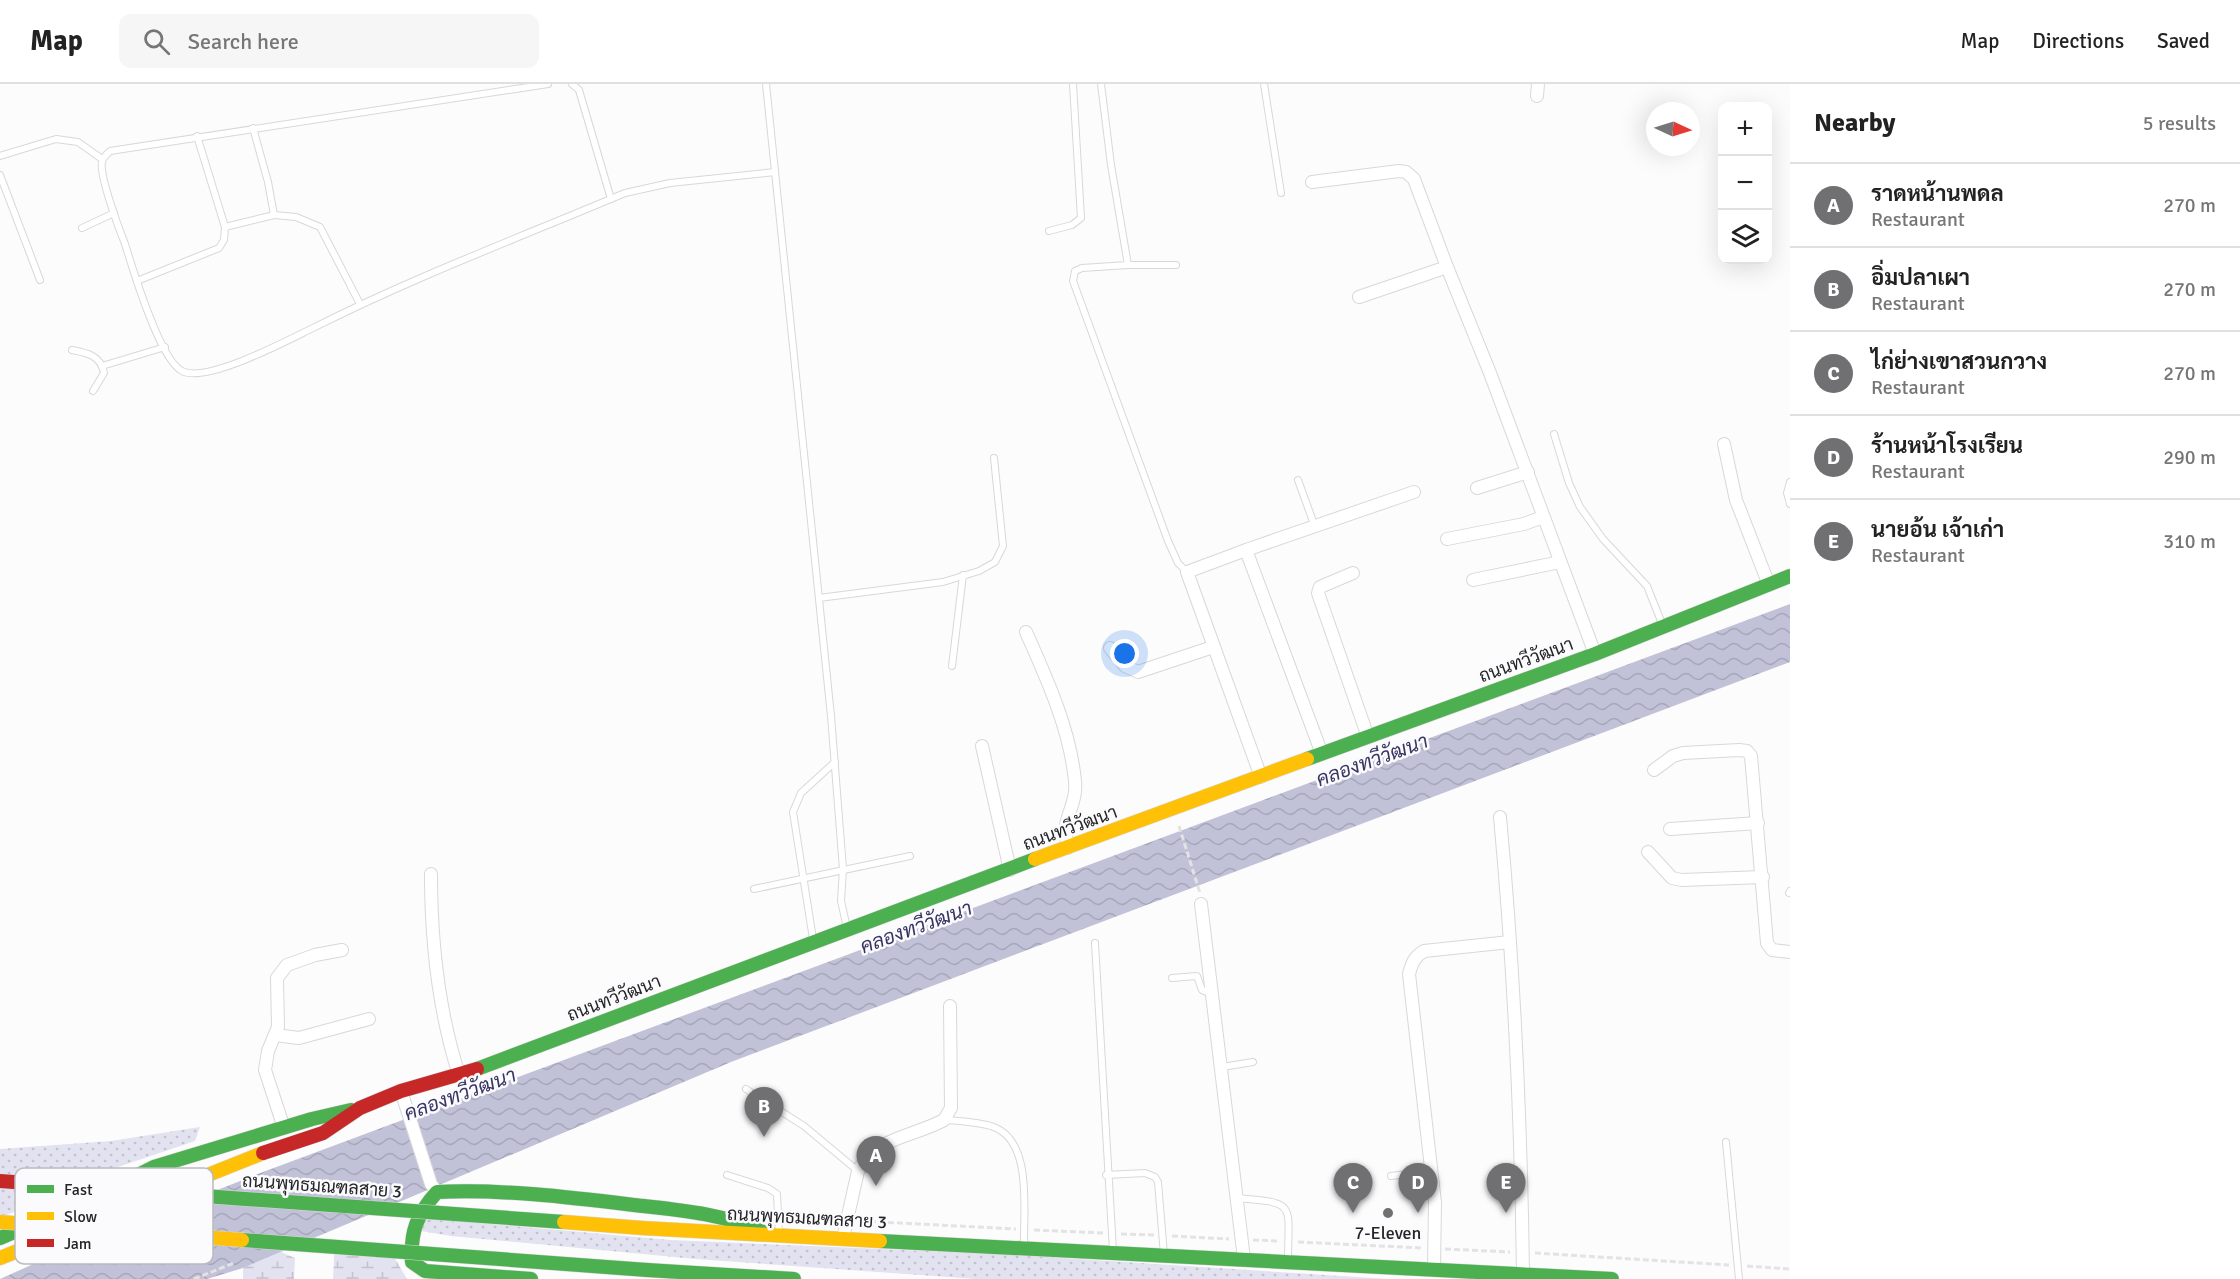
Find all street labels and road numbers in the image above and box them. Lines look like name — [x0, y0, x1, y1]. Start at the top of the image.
street label: ถนนทวีวัฒนา — [1475, 631, 1576, 687]
street label: ถนนทวีวัฒนา — [1019, 799, 1120, 855]
street label: ถนนทวีวัฒนา — [563, 968, 664, 1026]
street label: ถนนพุทธมณฑลสาย 3 — [241, 1169, 403, 1204]
street label: ถนนพุทธมณฑลสาย 3 — [726, 1203, 888, 1234]

